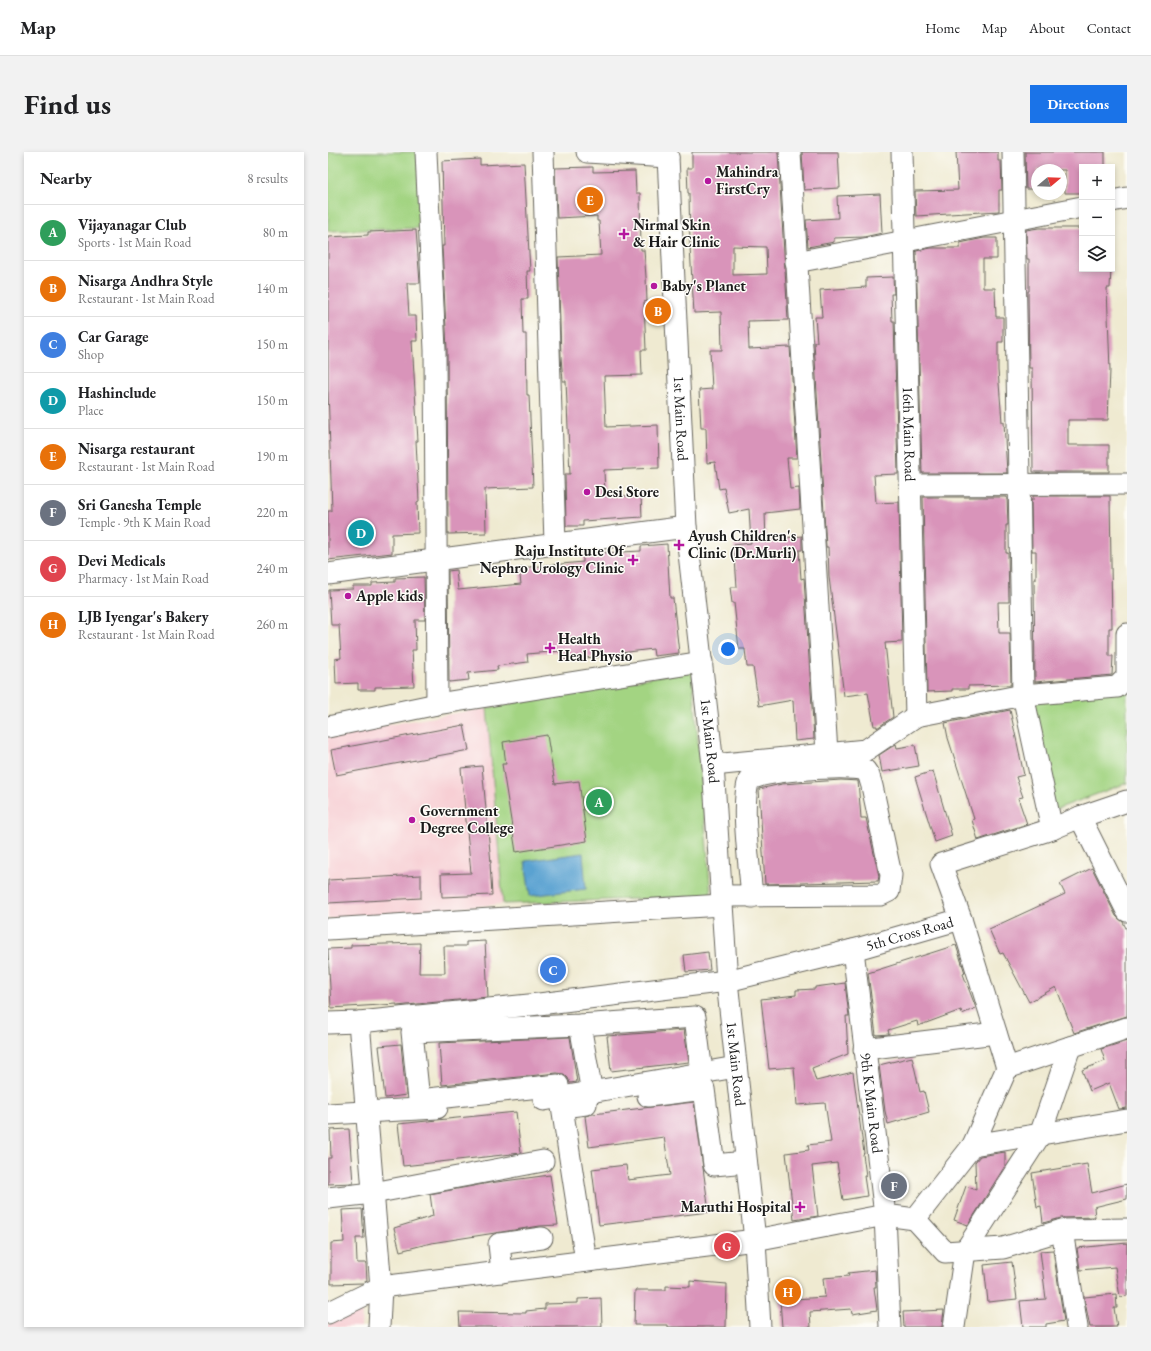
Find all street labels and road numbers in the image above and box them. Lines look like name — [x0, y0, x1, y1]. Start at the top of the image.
street label: 1st Main Road — [670, 375, 693, 462]
street label: 16th Main Road — [899, 386, 920, 482]
street label: 1st Main Road — [697, 697, 724, 784]
street label: 5th Cross Road — [864, 912, 956, 955]
street label: 1st Main Road — [722, 1020, 751, 1107]
street label: 9th K Main Road — [856, 1051, 888, 1155]

